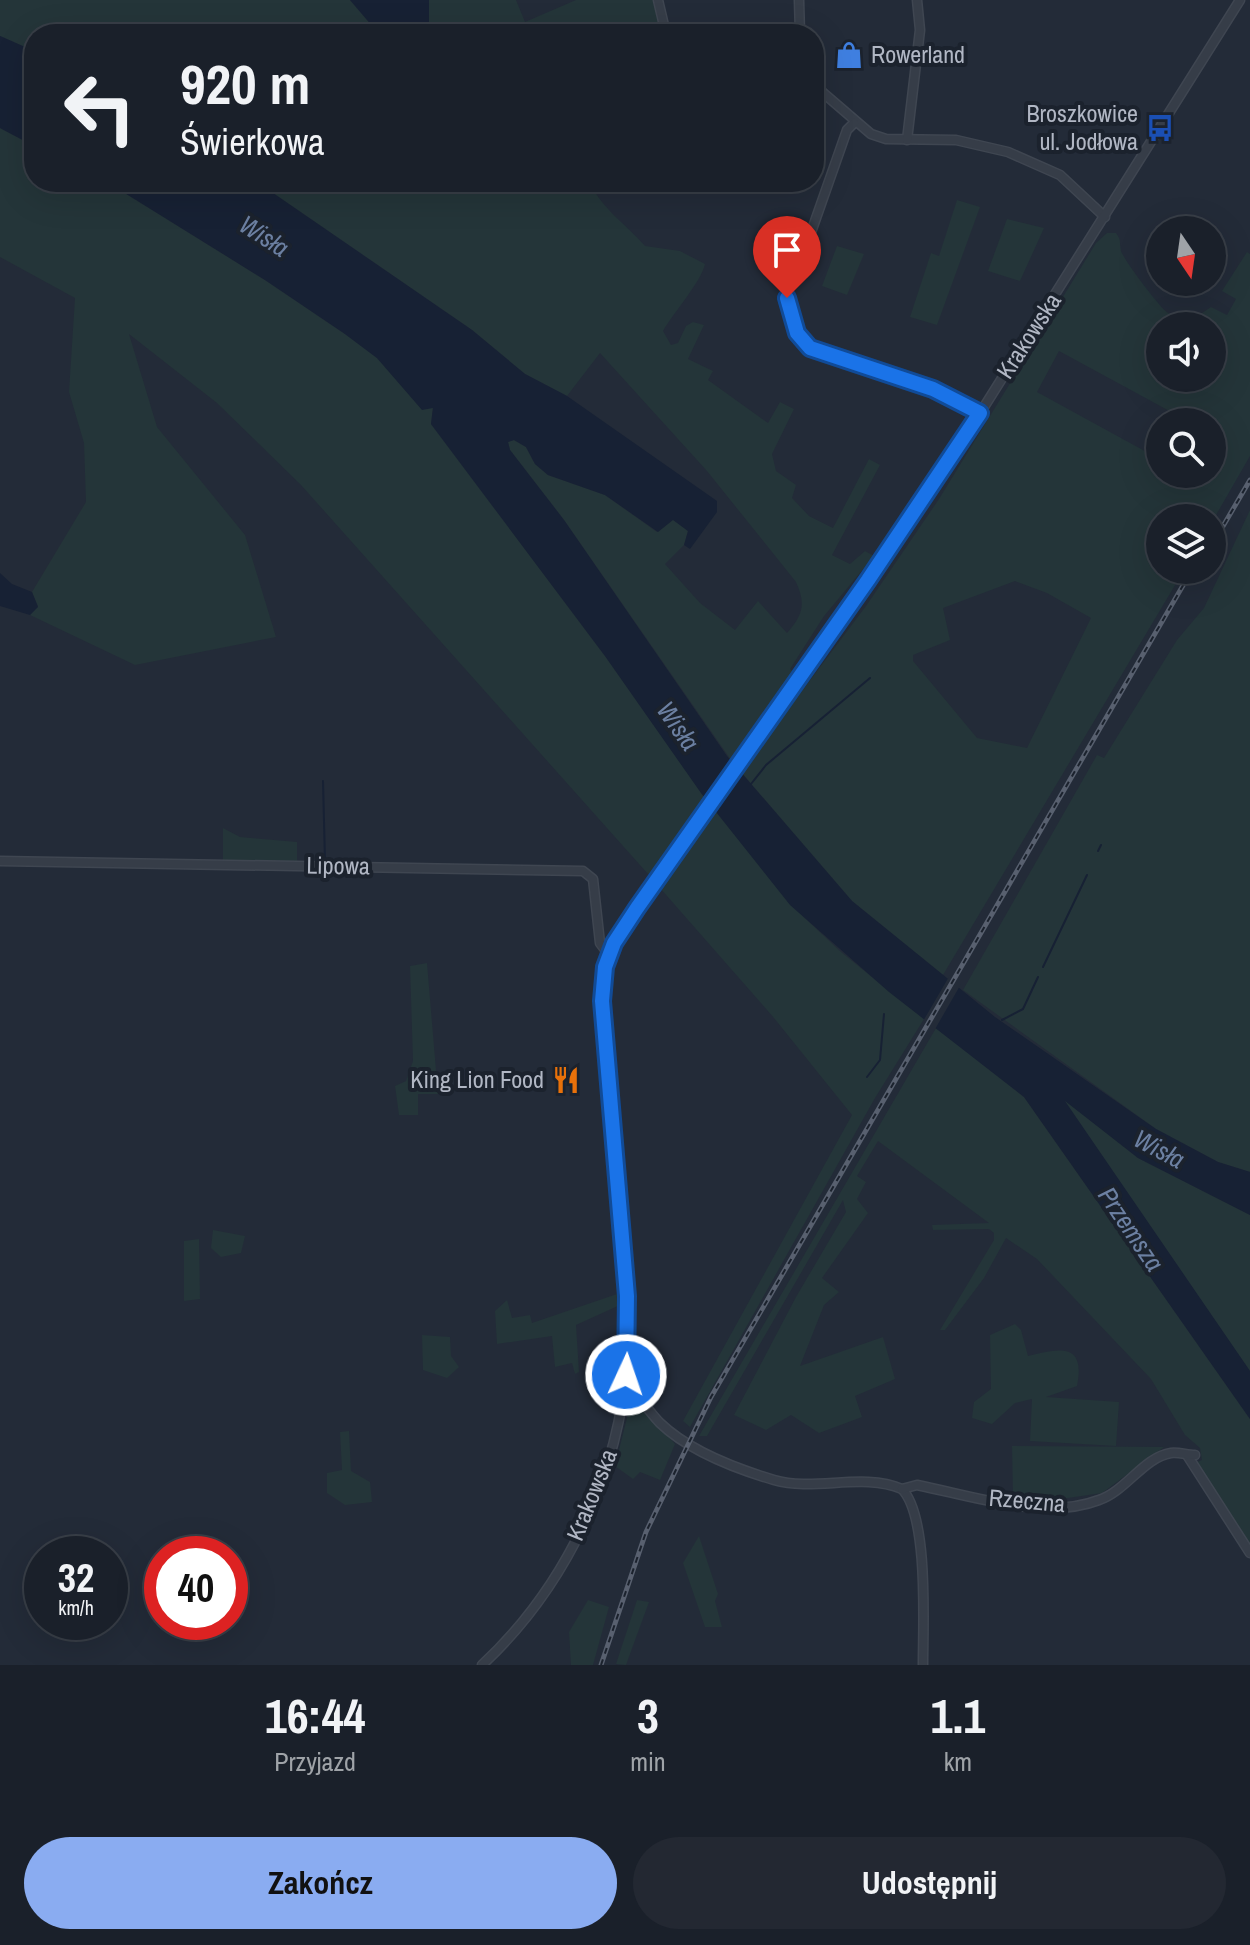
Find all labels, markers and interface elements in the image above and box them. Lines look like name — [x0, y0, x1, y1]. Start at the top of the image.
place label: Rowerland — [871, 38, 965, 70]
shop icon: Rowerland — [834, 40, 864, 70]
text: 920 m — [180, 46, 310, 121]
icon: left — [48, 56, 152, 160]
place label: Broszkowice ul. Jodłowa — [1026, 97, 1138, 157]
bus stop icon: Broszkowice ul. Jodłowa — [1145, 113, 1175, 143]
text: Świerkowa — [180, 118, 324, 166]
water label: Wisła — [233, 207, 296, 265]
pin — [753, 216, 821, 298]
north arrow — [1146, 216, 1226, 296]
map controls — [1146, 216, 1226, 584]
icon: arrive — [765, 228, 809, 272]
street label: Krakowska — [989, 286, 1068, 385]
button: sound — [1146, 312, 1226, 392]
button: search — [1146, 408, 1226, 488]
button: layers — [1146, 504, 1226, 584]
water label: Wisła — [649, 694, 708, 758]
street label: Lipowa — [306, 848, 370, 882]
place label: King Lion Food — [410, 1063, 544, 1095]
restaurant icon: King Lion Food — [551, 1065, 581, 1095]
water label: Wisła — [1128, 1121, 1191, 1176]
water label: Przemsza — [1090, 1180, 1172, 1278]
position arrow — [584, 1333, 668, 1417]
street label: Krakowska — [558, 1444, 624, 1545]
street label: Rzeczna — [988, 1481, 1067, 1519]
speed limit sign: 40 — [144, 1536, 248, 1640]
text: 32 — [58, 1551, 94, 1604]
text: km/h — [58, 1594, 94, 1621]
text: 16:44 — [265, 1683, 365, 1748]
text: 3 — [637, 1683, 659, 1748]
text: 1.1 — [931, 1683, 985, 1748]
text: Przyjazd — [274, 1744, 356, 1779]
text: min — [630, 1744, 666, 1779]
text: km — [944, 1744, 972, 1779]
button: Zakończ — [24, 1837, 617, 1929]
button: Udostępnij — [633, 1837, 1226, 1929]

